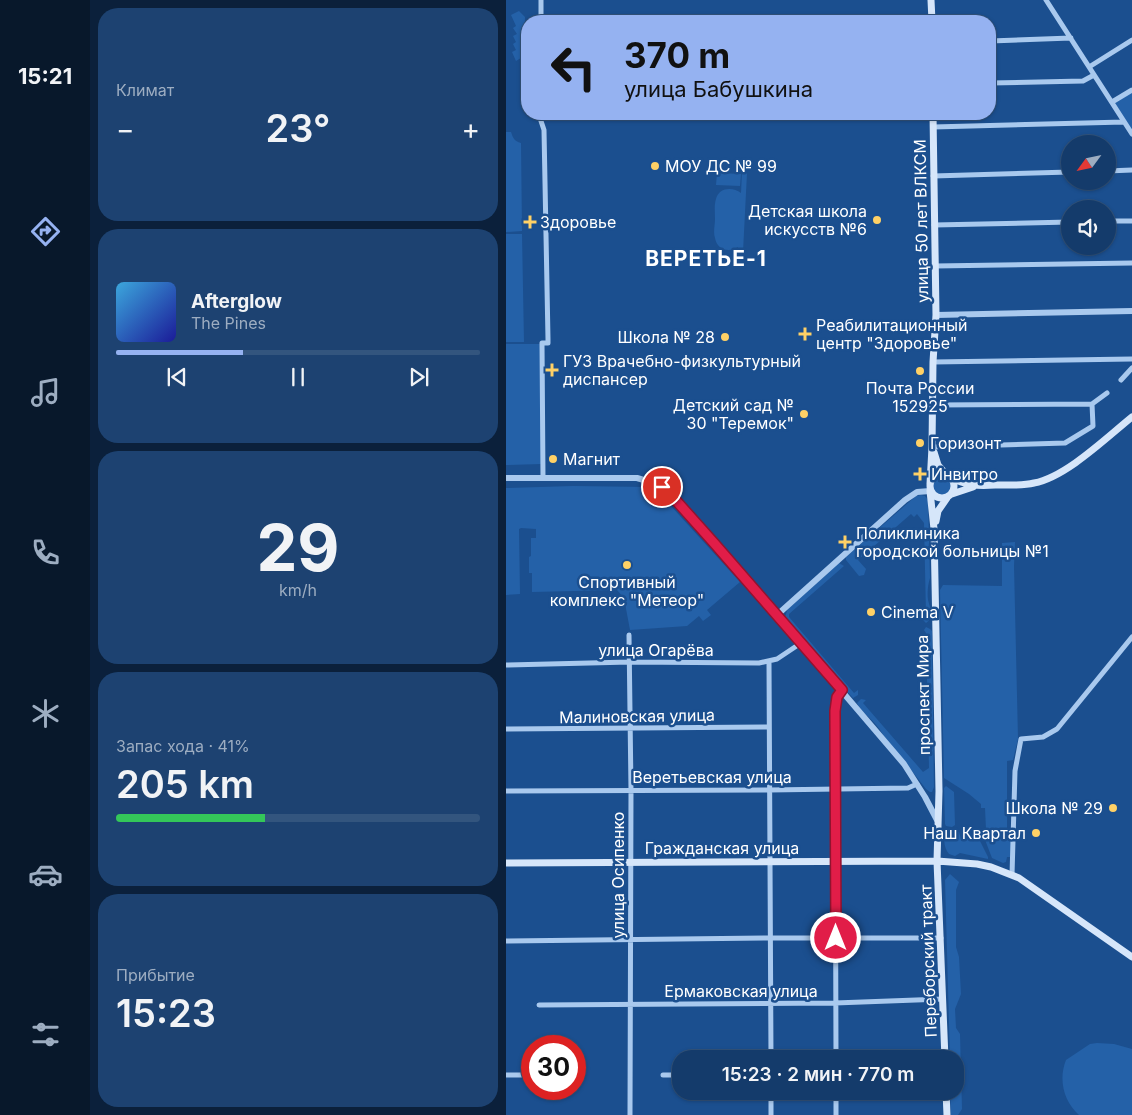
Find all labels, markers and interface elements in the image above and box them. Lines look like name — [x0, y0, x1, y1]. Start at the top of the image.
text: 370 m — [624, 34, 730, 76]
icon: left — [541, 35, 606, 100]
text: 15:21 — [18, 63, 72, 89]
text: улица Бабушкина — [624, 76, 813, 102]
text: Климат — [116, 80, 174, 100]
text: 23° — [266, 105, 330, 151]
text: − — [116, 112, 135, 146]
text: + — [461, 112, 480, 146]
north arrow — [1061, 135, 1116, 190]
map controls — [1061, 135, 1116, 255]
street label: улица 50 лет ВЛКСМ — [910, 139, 932, 303]
place label: МОУ ДС № 99 — [665, 156, 777, 176]
marker: МОУ ДС № 99 — [649, 160, 661, 172]
button: sound — [1061, 200, 1116, 255]
place label: Детская школа искусств №6 — [748, 201, 867, 239]
place label: Здоровье — [540, 212, 616, 232]
icon: directions — [28, 214, 63, 249]
marker: Детская школа искусств №6 — [871, 214, 883, 226]
marker: Здоровье — [524, 216, 536, 228]
district label: ВЕРЕТЬЕ-1 — [645, 246, 767, 271]
text: Afterglow — [191, 290, 282, 313]
text: The Pines — [191, 313, 266, 333]
place label: Реабилитационный центр "Здоровье" — [816, 315, 967, 353]
place label: Школа № 28 — [617, 327, 715, 347]
marker: Реабилитационный центр "Здоровье" — [798, 327, 812, 341]
marker: Школа № 28 — [719, 331, 731, 343]
place label: ГУЗ Врачебно-физкультурный диспансер — [563, 351, 801, 389]
icon: previous — [163, 363, 191, 391]
icon: pause — [284, 363, 312, 391]
icon: next — [405, 363, 433, 391]
marker: ГУЗ Врачебно-физкультурный диспансер — [545, 363, 559, 377]
marker: Почта России 152925 — [914, 365, 926, 377]
icon: music — [28, 375, 63, 410]
place label: Почта России 152925 — [866, 378, 974, 416]
place label: Детский сад № 30 "Теремок" — [673, 395, 794, 433]
marker: Детский сад № 30 "Теремок" — [798, 408, 810, 420]
place label: Горизонт — [930, 433, 1002, 453]
marker: Горизонт — [914, 437, 926, 449]
place label: Магнит — [563, 449, 621, 469]
marker: Магнит — [547, 453, 559, 465]
place label: Инвитро — [931, 464, 998, 484]
pin — [641, 466, 683, 508]
marker: Инвитро — [913, 467, 927, 481]
icon: arrive — [648, 473, 676, 501]
text: 29 — [256, 508, 340, 587]
place label: Поликлиника городской больницы №1 — [856, 523, 1049, 561]
icon: phone — [28, 535, 63, 570]
marker: Поликлиника городской больницы №1 — [838, 535, 852, 549]
marker: Спортивный комплекс "Метеор" — [621, 559, 633, 571]
place label: Спортивный комплекс "Метеор" — [550, 572, 704, 610]
text: km/h — [279, 580, 317, 600]
place label: Cinema V — [881, 602, 954, 622]
marker: Cinema V — [865, 606, 877, 618]
street label: проспект Мира — [912, 635, 934, 755]
street label: улица Огарёва — [598, 640, 714, 660]
icon: climate — [28, 696, 63, 731]
street label: Малиновская улица — [559, 705, 715, 727]
text: Запас хода · 41% — [116, 736, 250, 756]
text: 205 km — [116, 761, 254, 807]
street label: Веретьевская улица — [632, 767, 792, 787]
place label: Школа № 29 — [1005, 798, 1103, 818]
marker: Школа № 29 — [1107, 802, 1119, 814]
street label: улица Осипенко — [608, 812, 628, 938]
place label: Наш Квартал — [923, 823, 1026, 843]
marker: Наш Квартал — [1030, 827, 1042, 839]
street label: Гражданская улица — [645, 838, 799, 858]
icon: car — [28, 857, 63, 892]
street label: Переборский тракт — [915, 884, 941, 1038]
position arrow — [809, 911, 861, 963]
text: Прибытие — [116, 965, 195, 985]
street label: Ермаковская улица — [664, 981, 818, 1001]
text: 15:23 — [116, 990, 216, 1036]
icon: filters — [28, 1017, 63, 1052]
speed limit sign: 30 — [521, 1035, 586, 1100]
text: 15:23 · 2 мин · 770 m — [722, 1063, 914, 1086]

